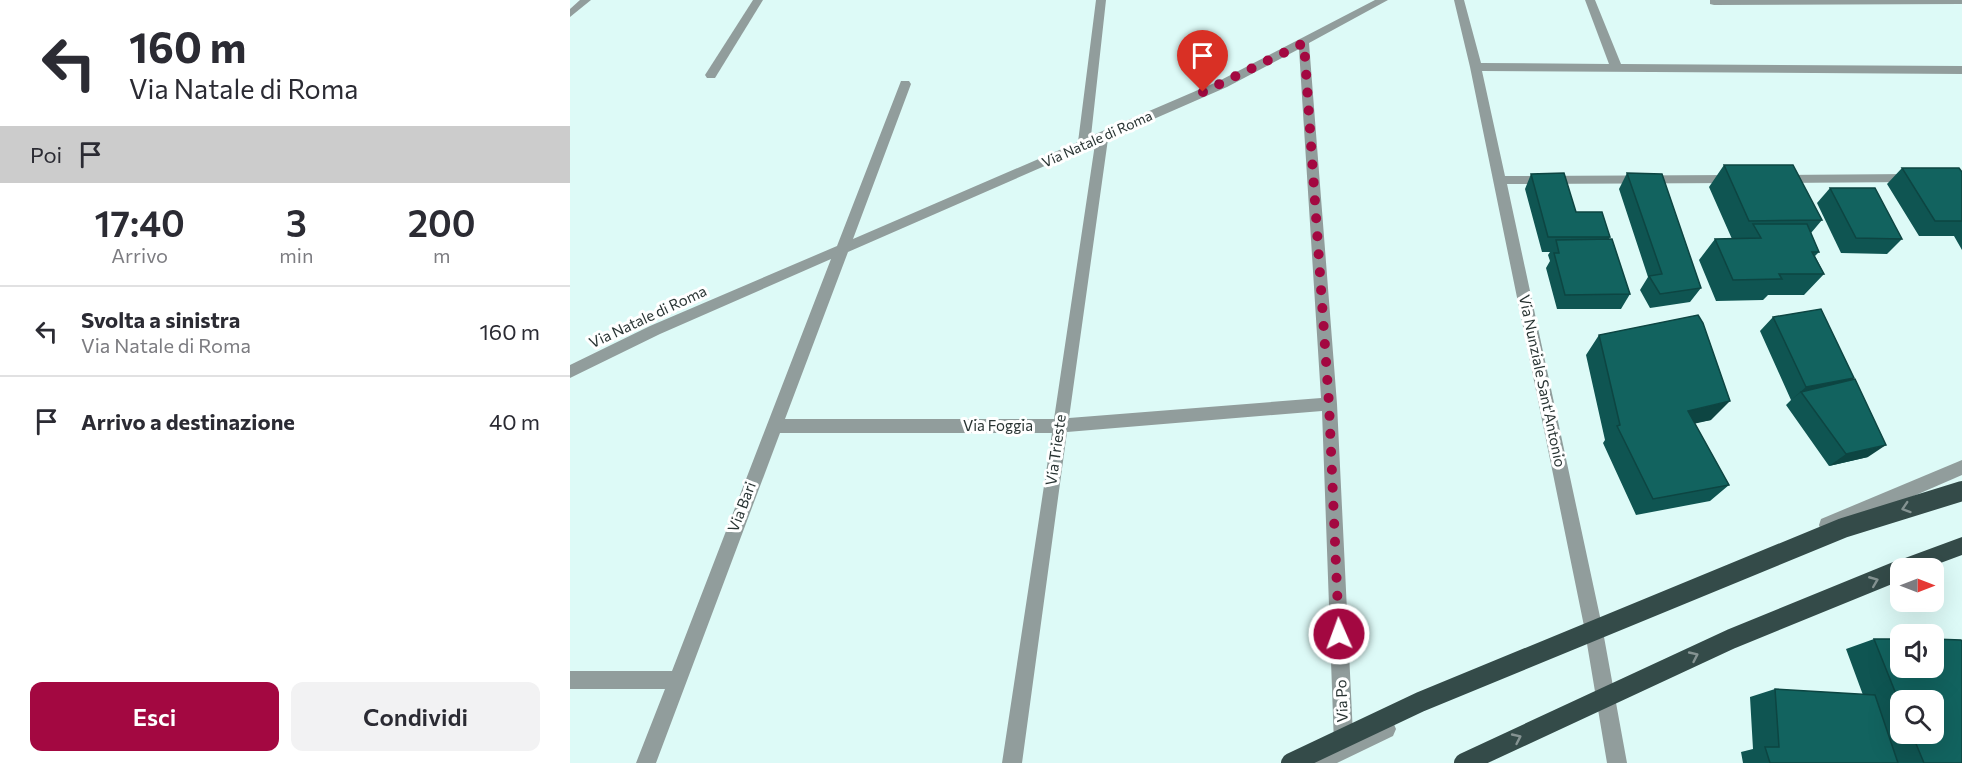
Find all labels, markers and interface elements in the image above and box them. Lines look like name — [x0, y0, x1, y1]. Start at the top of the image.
text: 160 m — [129, 20, 247, 72]
icon: left — [30, 24, 108, 102]
pin — [1177, 30, 1228, 92]
icon: arrive — [1186, 39, 1219, 72]
text: Via Natale di Roma — [129, 72, 358, 105]
street label: Via Natale di Roma — [1039, 107, 1155, 171]
icon: arrive — [74, 138, 107, 171]
text: Poi — [30, 141, 62, 168]
text: 17:40 — [94, 200, 185, 244]
text: 3 — [286, 200, 307, 244]
text: 200 — [408, 200, 476, 244]
text: Arrivo — [111, 243, 168, 267]
text: min — [279, 243, 313, 267]
text: m — [433, 243, 450, 267]
street label: Via Natale di Roma — [586, 281, 709, 351]
street label: Via Nunziale Sant'Antonio — [1516, 293, 1570, 469]
text: Svolta a sinistra — [81, 306, 240, 333]
icon: left — [30, 315, 63, 348]
text: 160 m — [479, 318, 540, 345]
text: Via Natale di Roma — [81, 333, 251, 357]
icon: arrive — [30, 405, 63, 438]
text: Arrivo a destinazione — [81, 408, 295, 435]
text: 40 m — [489, 408, 540, 435]
street label: Via Trieste — [1041, 413, 1069, 487]
street label: Via Foggia — [963, 416, 1033, 434]
street label: Via Bari — [723, 479, 759, 534]
one-way arrow — [1901, 501, 1912, 514]
north arrow — [1890, 558, 1944, 612]
map controls — [1890, 558, 1944, 744]
one-way arrow — [1868, 576, 1879, 588]
position arrow — [1307, 602, 1371, 666]
button: sound — [1890, 624, 1944, 678]
one-way arrow — [1688, 652, 1699, 664]
street label: Via Po — [1331, 679, 1351, 723]
button: Esci — [30, 682, 279, 751]
button: Condividi — [291, 682, 540, 751]
button: search — [1890, 690, 1944, 744]
one-way arrow — [1511, 734, 1522, 746]

